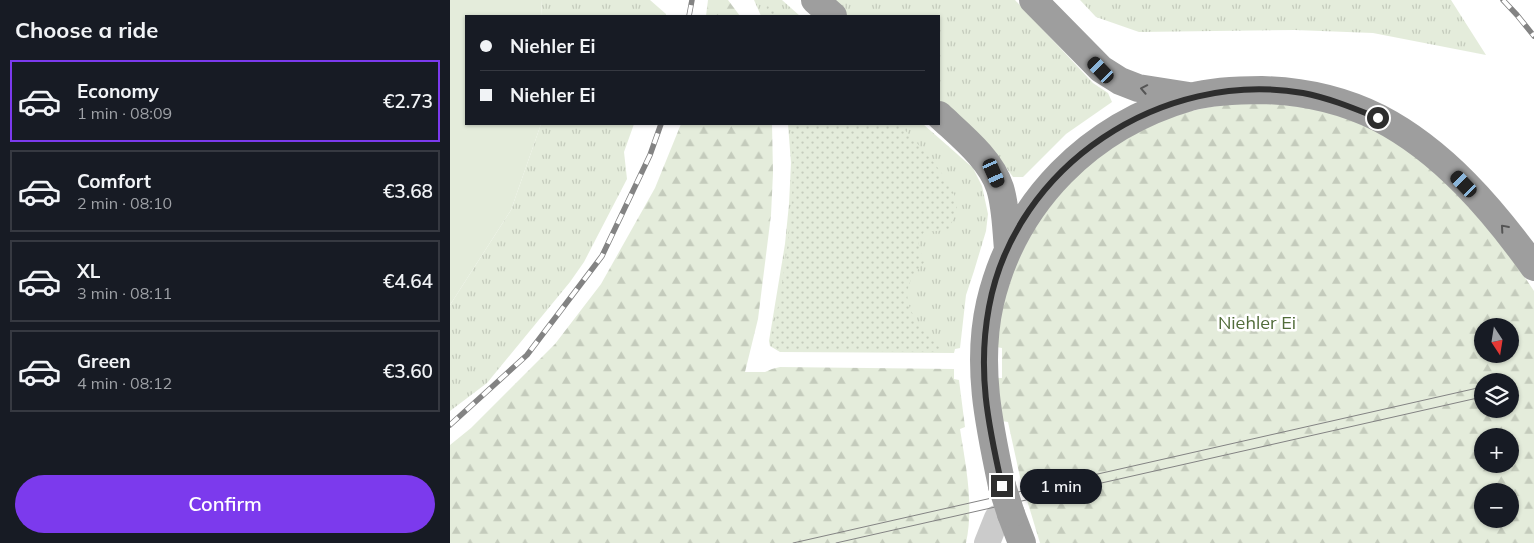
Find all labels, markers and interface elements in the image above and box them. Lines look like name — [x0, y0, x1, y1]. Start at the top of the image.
text: Choose a ride — [15, 16, 158, 44]
text: Niehler Ei — [510, 34, 595, 58]
car — [1085, 54, 1116, 86]
icon: car — [17, 79, 62, 124]
text: Economy — [77, 79, 159, 103]
text: Niehler Ei — [510, 83, 595, 107]
one-way arrow — [1140, 84, 1149, 94]
text: €2.73 — [383, 89, 433, 113]
text: 1 min · 08:09 — [77, 103, 172, 123]
route start — [1367, 107, 1389, 129]
car — [981, 156, 1006, 190]
car — [1448, 168, 1479, 200]
icon: car — [17, 169, 62, 214]
text: Comfort — [77, 169, 151, 193]
text: €3.68 — [383, 179, 433, 203]
text: 2 min · 08:10 — [77, 193, 172, 213]
one-way arrow — [1502, 225, 1510, 234]
icon: car — [17, 259, 62, 304]
text: XL — [77, 259, 100, 283]
text: €4.64 — [383, 269, 433, 293]
text: 3 min · 08:11 — [77, 283, 172, 303]
park label: Niehler Ei — [1218, 311, 1296, 334]
north arrow — [1474, 318, 1519, 362]
map controls — [1474, 318, 1519, 528]
icon: car — [17, 349, 62, 394]
text: Green — [77, 349, 131, 373]
text: €3.60 — [383, 359, 433, 383]
text: 4 min · 08:12 — [77, 373, 172, 393]
button: layers — [1474, 373, 1519, 418]
button: + — [1474, 428, 1519, 473]
callout: 1 min — [1020, 468, 1102, 504]
button: Confirm — [15, 475, 435, 533]
route end — [991, 475, 1013, 497]
text: 1 min — [1040, 476, 1082, 496]
button: − — [1474, 483, 1519, 528]

